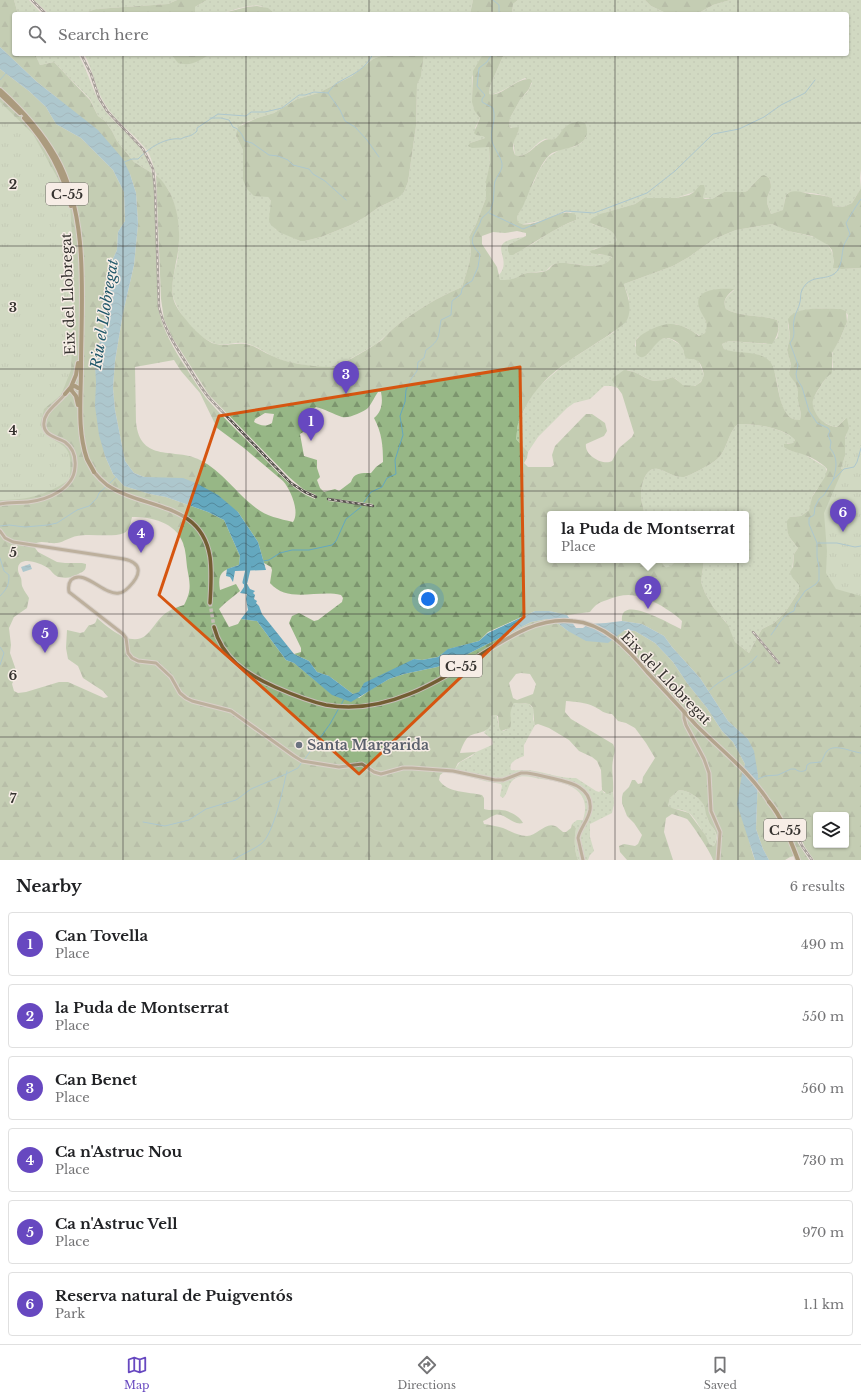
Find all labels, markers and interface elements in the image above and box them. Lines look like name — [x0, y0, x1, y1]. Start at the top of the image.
search box — [12, 12, 849, 56]
icon: search — [26, 23, 48, 45]
text: Search here — [58, 25, 149, 44]
text: 2 — [9, 176, 17, 193]
road number: C-55 — [46, 183, 88, 205]
street label: Eix del Llobregat — [57, 232, 79, 355]
water label: Riu el Llobregat — [86, 257, 122, 371]
text: 3 — [9, 299, 17, 316]
pin: 3 — [333, 361, 359, 394]
pin: 1 — [298, 408, 324, 441]
text: 4 — [9, 422, 18, 439]
pin: 6 — [830, 499, 856, 532]
popup — [547, 511, 749, 563]
text: la Puda de Montserrat — [561, 519, 735, 538]
pin: 4 — [128, 520, 154, 553]
text: Place — [561, 538, 596, 555]
text: 5 — [9, 544, 17, 561]
pin: 2 — [635, 576, 661, 609]
your location — [418, 589, 438, 609]
pin: 5 — [32, 620, 58, 653]
street label: Eix del Llobregat — [617, 628, 715, 729]
road number: C-55 — [440, 655, 482, 677]
text: 6 — [9, 667, 18, 684]
place label: Santa Margarida — [307, 736, 429, 754]
marker: Santa Margarida — [294, 740, 304, 750]
text: 7 — [10, 790, 17, 807]
map controls — [813, 812, 849, 848]
button: layers — [813, 812, 849, 848]
road number: C-55 — [764, 819, 806, 841]
text: Nearby — [16, 876, 82, 897]
text: 6 results — [790, 878, 845, 895]
text: Can Tovella — [55, 926, 148, 945]
text: 1 — [27, 936, 33, 953]
text: 490 m — [801, 936, 844, 953]
text: Place — [55, 945, 90, 962]
text: la Puda de Montserrat — [55, 998, 229, 1017]
text: 2 — [26, 1008, 34, 1025]
text: 550 m — [802, 1008, 844, 1025]
text: Place — [55, 1017, 90, 1034]
text: Can Benet — [55, 1070, 137, 1089]
text: 3 — [26, 1080, 34, 1097]
text: 560 m — [801, 1080, 844, 1097]
text: Place — [55, 1089, 90, 1106]
text: Ca n'Astruc Nou — [55, 1142, 182, 1161]
text: 4 — [26, 1152, 34, 1169]
text: 730 m — [803, 1152, 844, 1169]
text: Place — [55, 1161, 90, 1178]
text: Ca n'Astruc Vell — [55, 1214, 178, 1233]
text: 5 — [26, 1224, 34, 1241]
text: 970 m — [802, 1224, 844, 1241]
text: Place — [55, 1233, 90, 1250]
text: Reserva natural de Puigventós — [55, 1286, 293, 1305]
text: 6 — [26, 1296, 34, 1313]
text: 1.1 km — [803, 1296, 844, 1313]
text: Park — [55, 1305, 85, 1322]
tab: Map — [124, 1354, 150, 1392]
tab: Directions — [397, 1354, 456, 1392]
tab: Saved — [704, 1354, 737, 1392]

